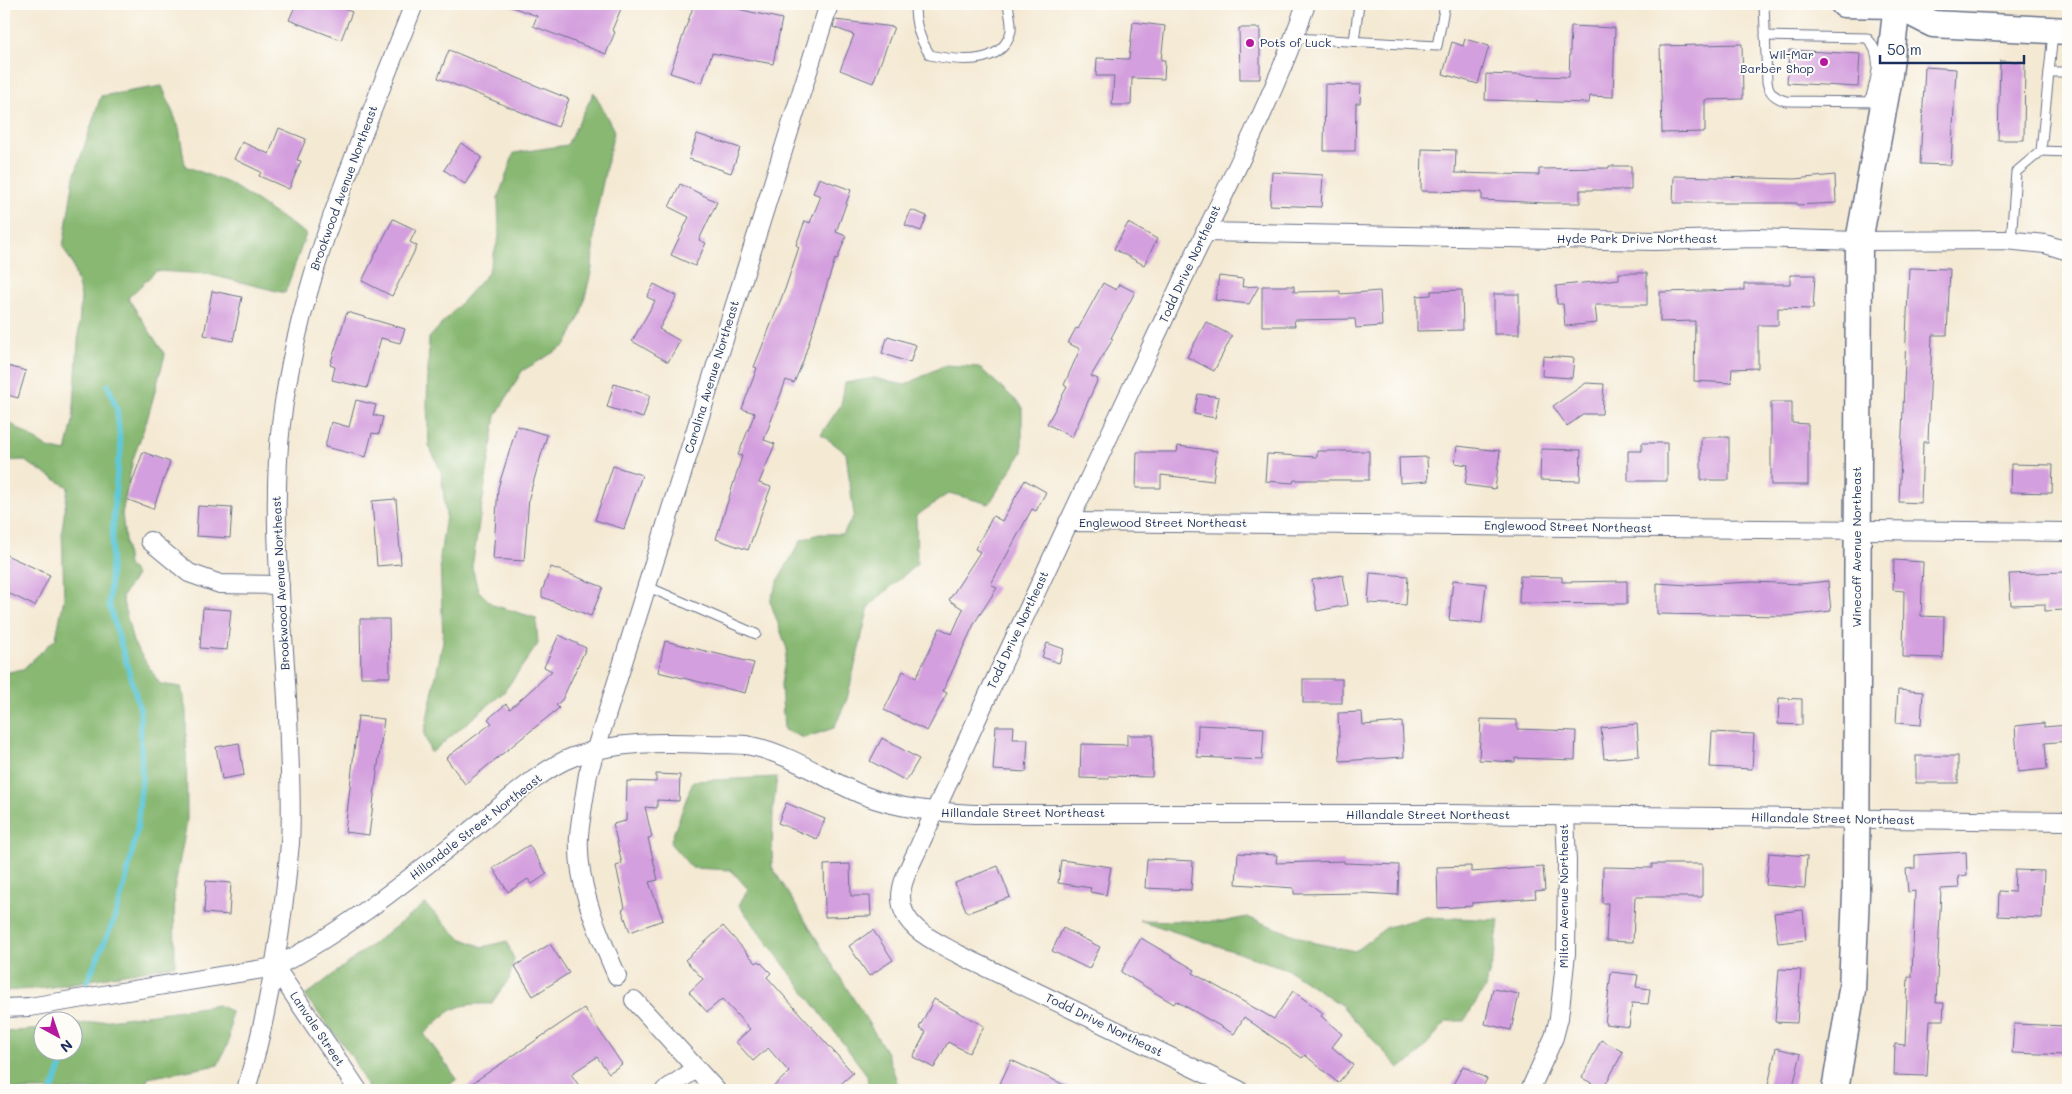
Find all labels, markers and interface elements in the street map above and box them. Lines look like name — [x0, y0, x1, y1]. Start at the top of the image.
scale bar — [1880, 32, 2023, 64]
place label: Pots of Luck — [1260, 34, 1331, 50]
marker: Pots of Luck — [1244, 37, 1256, 49]
text: 50 m — [1887, 39, 1922, 59]
place label: Wil-Mar Barber Shop — [1740, 46, 1814, 76]
marker: Wil-Mar Barber Shop — [1818, 56, 1830, 68]
street label: Brookwood Avenue Northeast — [306, 103, 380, 272]
street label: Todd Drive Northeast — [1155, 202, 1223, 325]
street label: Hyde Park Drive Northeast — [1557, 230, 1717, 246]
street label: Carolina Avenue Northeast — [680, 298, 742, 455]
street label: Winecoff Avenue Northeast — [1848, 466, 1864, 628]
street label: Brookwood Avenue Northeast — [267, 496, 293, 671]
street label: Englewood Street Northeast — [1079, 514, 1247, 530]
street label: Englewood Street Northeast — [1484, 517, 1652, 535]
street label: Todd Drive Northeast — [983, 568, 1051, 691]
street label: Hillandale Street Northeast — [406, 769, 545, 883]
street label: Hillandale Street Northeast — [941, 804, 1105, 820]
street label: Hillandale Street Northeast — [1346, 806, 1510, 822]
street label: Hillandale Street Northeast — [1751, 809, 1915, 827]
street label: Milton Avenue Northeast — [1555, 824, 1571, 968]
street label: Lanvale Street — [287, 988, 349, 1069]
street label: Todd Drive Northeast — [1043, 989, 1166, 1059]
north arrow — [32, 1012, 82, 1062]
text: N — [56, 1036, 77, 1057]

